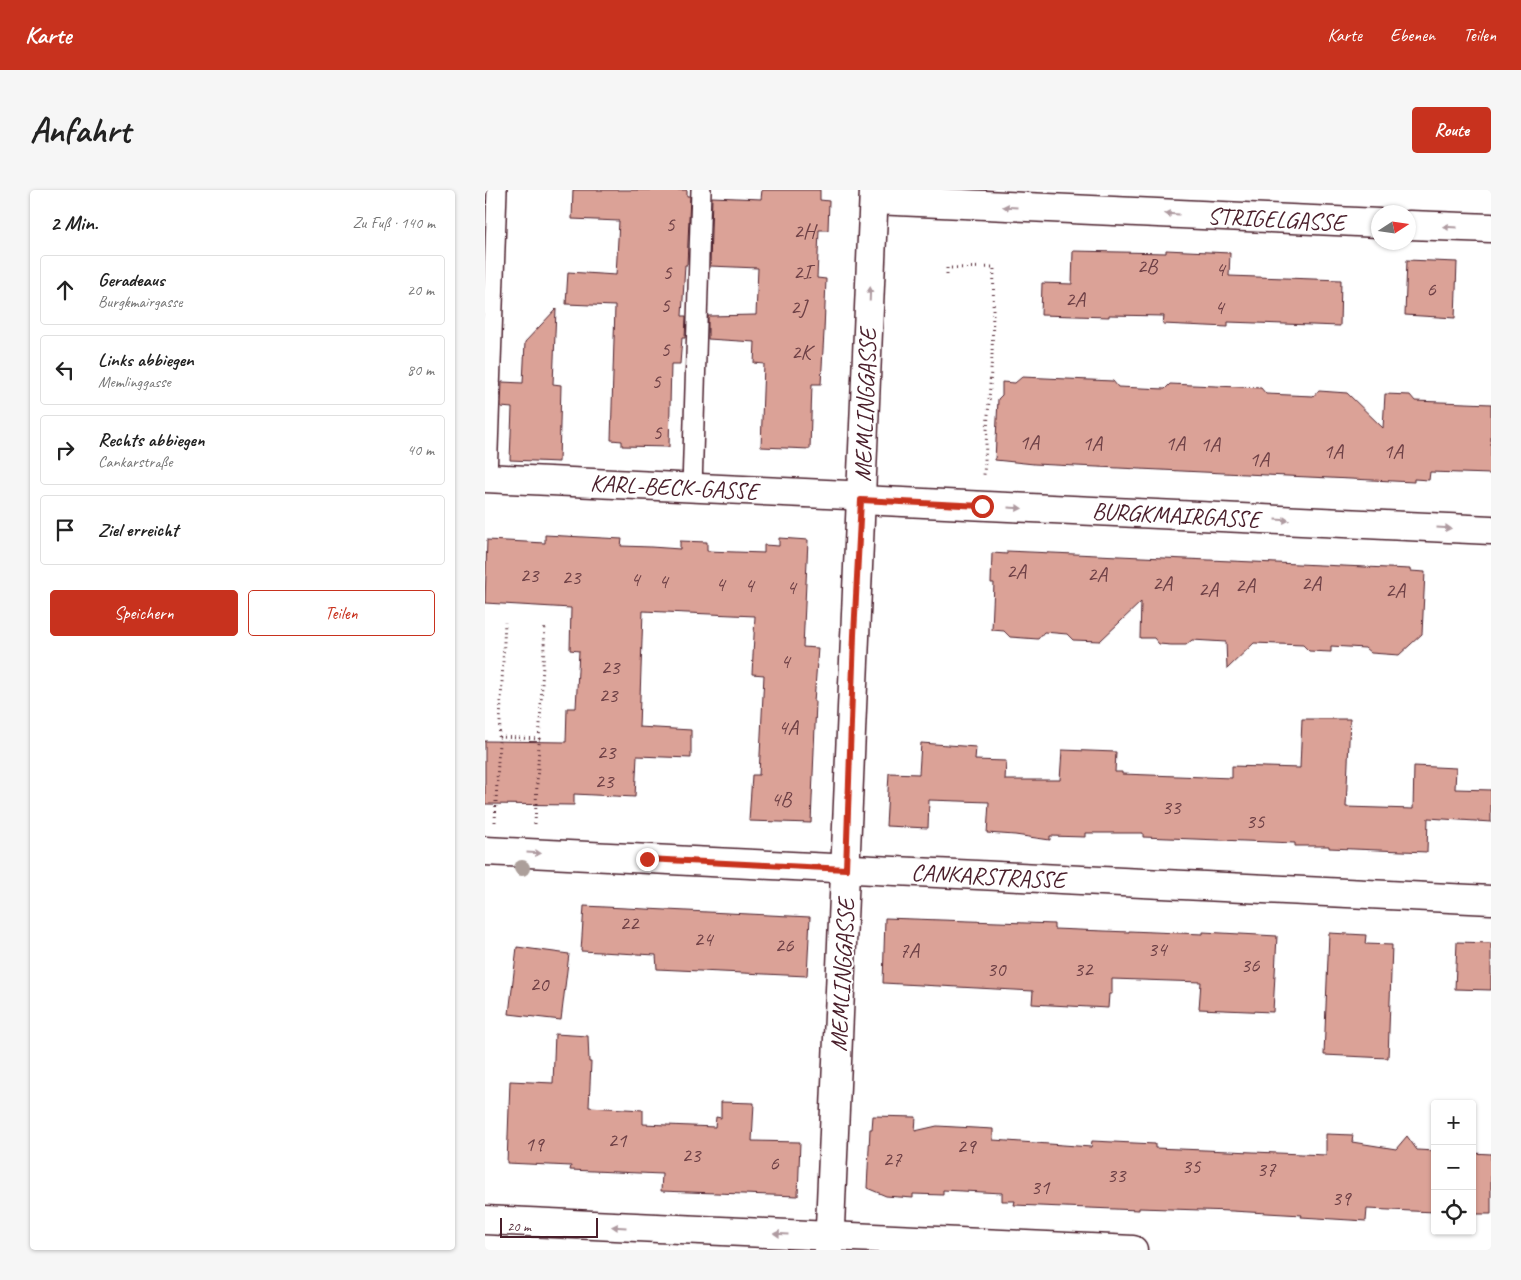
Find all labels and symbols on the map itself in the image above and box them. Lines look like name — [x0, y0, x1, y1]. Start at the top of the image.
street label: STRIGELGASSE — [1207, 200, 1349, 238]
one-way arrow — [1002, 202, 1018, 210]
north arrow — [1371, 205, 1416, 250]
one-way arrow — [1164, 210, 1180, 218]
house number: 5 — [665, 211, 676, 237]
house number: 2H — [793, 218, 818, 244]
one-way arrow — [1441, 222, 1457, 230]
house number: 2B — [1137, 253, 1159, 279]
house number: 4 — [1215, 256, 1227, 282]
house number: 5 — [662, 259, 673, 285]
house number: 2I — [793, 259, 816, 285]
house number: 6 — [1426, 276, 1436, 302]
one-way arrow — [866, 286, 874, 302]
house number: 2A — [1065, 286, 1086, 312]
house number: 5 — [660, 292, 671, 318]
house number: 2J — [790, 294, 810, 320]
house number: 4 — [1214, 294, 1226, 320]
street label: MEMLINGGASSE — [847, 325, 883, 482]
house number: 5 — [660, 336, 671, 362]
house number: 2K — [791, 339, 815, 365]
house number: 5 — [651, 368, 662, 394]
house number: 5 — [652, 419, 663, 445]
house number: 1A — [1019, 429, 1040, 455]
house number: 1A — [1082, 430, 1103, 456]
house number: 1A — [1165, 430, 1186, 456]
house number: 1A — [1200, 431, 1221, 457]
house number: 1A — [1323, 438, 1344, 464]
house number: 1A — [1383, 438, 1404, 464]
house number: 1A — [1249, 446, 1270, 472]
street label: KARL-BECK-GASSE — [589, 468, 762, 507]
route start — [971, 495, 994, 518]
street label: BURGKMAIRGASSE — [1091, 496, 1263, 535]
one-way arrow — [1007, 504, 1023, 512]
one-way arrow — [1274, 517, 1290, 525]
one-way arrow — [1437, 524, 1453, 532]
house number: 2A — [1006, 558, 1027, 584]
house number: 2A — [1087, 561, 1108, 587]
house number: 23 — [520, 562, 540, 588]
house number: 23 — [562, 564, 582, 590]
house number: 4 — [630, 566, 642, 592]
house number: 4 — [658, 568, 670, 594]
house number: 2A — [1152, 570, 1173, 596]
house number: 2A — [1301, 570, 1322, 596]
house number: 4 — [715, 571, 727, 597]
house number: 4 — [744, 572, 756, 598]
house number: 2A — [1235, 572, 1256, 598]
house number: 4 — [786, 574, 798, 600]
house number: 2A — [1198, 576, 1219, 602]
house number: 2A — [1385, 577, 1406, 603]
house number: 4 — [780, 648, 792, 674]
house number: 23 — [601, 654, 621, 680]
house number: 23 — [599, 682, 619, 708]
house number: 4A — [778, 714, 799, 740]
house number: 23 — [597, 739, 617, 765]
house number: 23 — [595, 768, 615, 794]
house number: 4B — [771, 786, 793, 812]
house number: 33 — [1162, 794, 1182, 820]
house number: 35 — [1246, 808, 1266, 834]
route end — [636, 848, 659, 871]
one-way arrow — [526, 850, 542, 858]
street label: CANKARSTRASSE — [910, 857, 1069, 895]
street label: MEMLINGGASSE — [823, 895, 861, 1052]
house number: 22 — [620, 910, 640, 936]
house number: 24 — [694, 926, 715, 952]
house number: 26 — [775, 932, 794, 958]
house number: 34 — [1148, 936, 1169, 962]
house number: 7A — [899, 937, 920, 963]
house number: 36 — [1241, 952, 1260, 978]
house number: 30 — [987, 956, 1007, 982]
house number: 32 — [1074, 956, 1094, 982]
house number: 20 — [530, 971, 550, 997]
house number: 21 — [608, 1127, 628, 1153]
house number: 19 — [525, 1131, 545, 1157]
house number: 29 — [957, 1133, 977, 1159]
house number: 23 — [682, 1142, 702, 1168]
house number: 27 — [883, 1146, 903, 1172]
house number: 6 — [769, 1150, 779, 1176]
house number: 35 — [1182, 1153, 1202, 1179]
house number: 37 — [1257, 1156, 1277, 1182]
house number: 33 — [1107, 1162, 1127, 1188]
house number: 31 — [1031, 1174, 1051, 1200]
house number: 39 — [1332, 1185, 1352, 1211]
scale bar — [500, 1215, 597, 1238]
one-way arrow — [611, 1222, 627, 1230]
one-way arrow — [773, 1230, 789, 1238]

